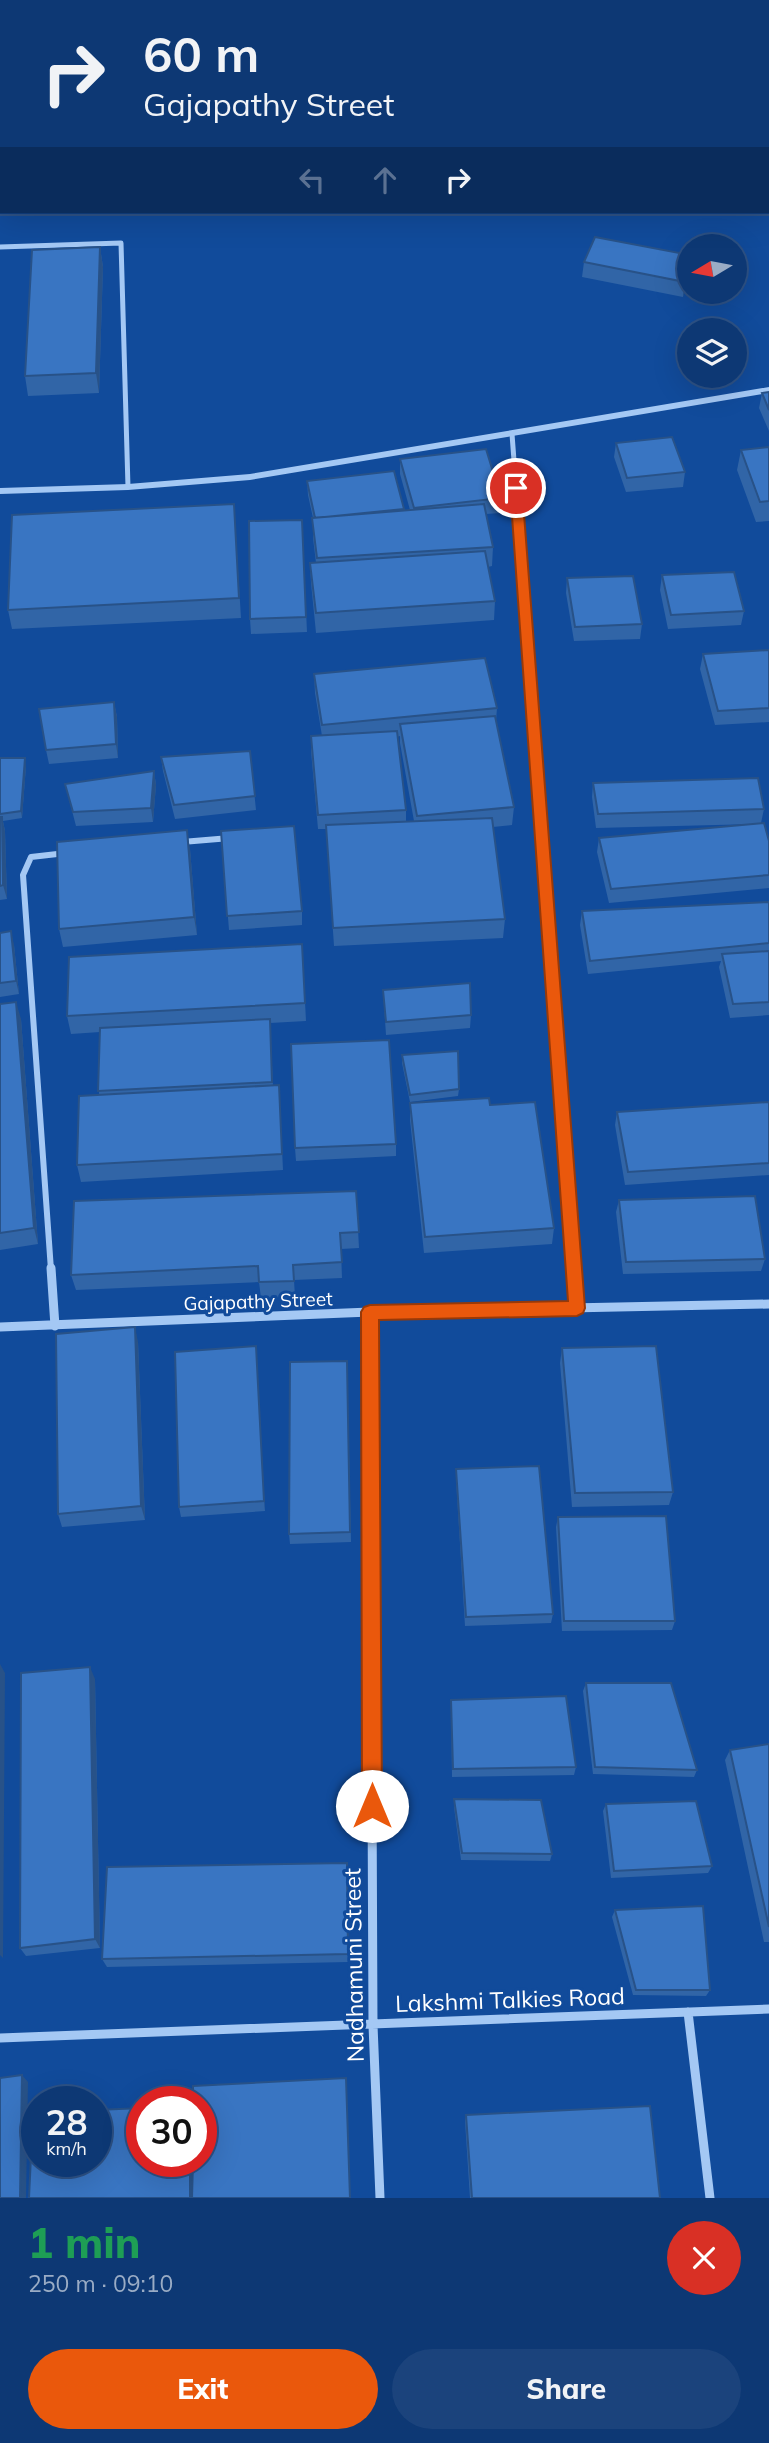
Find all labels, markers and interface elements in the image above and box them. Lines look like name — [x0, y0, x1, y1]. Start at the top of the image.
text: 60 m — [143, 23, 259, 84]
icon: right — [28, 28, 119, 119]
text: Gajapathy Street — [143, 84, 394, 124]
icon: left — [293, 161, 331, 199]
icon: ahead — [366, 161, 404, 199]
icon: right — [439, 161, 477, 199]
north arrow — [677, 234, 747, 304]
map controls — [677, 234, 747, 388]
button: layers — [677, 318, 747, 388]
pin — [486, 458, 546, 518]
icon: arrive — [497, 469, 535, 507]
street label: Gajapathy Street — [183, 1286, 333, 1316]
position arrow — [335, 1769, 409, 1843]
street label: Nadhamuni Street — [337, 1868, 370, 2062]
street label: Lakshmi Talkies Road — [395, 1981, 625, 2018]
speed limit sign: 30 — [126, 2086, 217, 2177]
text: 28 — [45, 2100, 88, 2144]
text: km/h — [46, 2137, 87, 2160]
text: 1 min — [28, 2216, 141, 2269]
button: close — [667, 2221, 741, 2295]
text: 250 m · 09:10 — [28, 2269, 173, 2298]
button: Exit — [28, 2349, 378, 2429]
button: Share — [392, 2349, 741, 2429]

